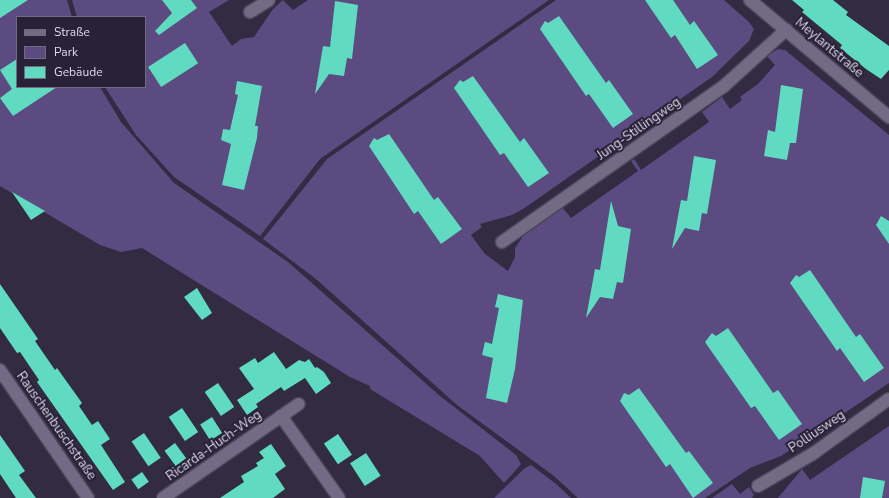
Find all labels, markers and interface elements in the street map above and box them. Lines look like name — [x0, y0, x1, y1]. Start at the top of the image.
street label: Meylantstraße — [792, 15, 866, 81]
legend — [16, 16, 146, 88]
text: Straße — [54, 24, 90, 40]
text: Park — [54, 44, 78, 60]
text: Gebäude — [54, 64, 103, 80]
street label: Jung-Stillingweg — [594, 94, 684, 164]
street label: Rauschenbuschstraße — [13, 369, 99, 483]
street label: Ricarda-Huch-Weg — [163, 407, 265, 485]
street label: Polliusweg — [786, 407, 848, 457]

